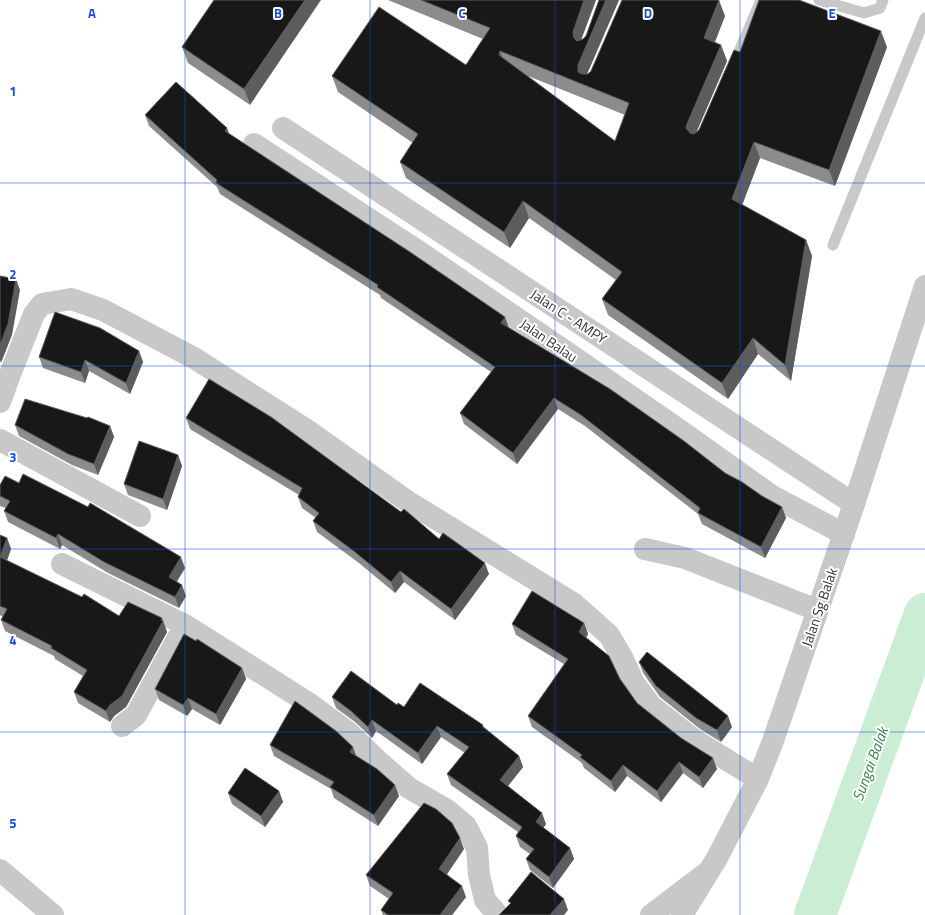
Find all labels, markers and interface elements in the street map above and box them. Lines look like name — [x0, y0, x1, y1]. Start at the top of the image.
text: A — [88, 3, 96, 23]
text: B — [274, 3, 282, 23]
text: C — [458, 3, 466, 23]
text: D — [644, 3, 652, 23]
text: E — [828, 3, 836, 23]
text: 1 — [9, 81, 17, 101]
text: 2 — [9, 264, 17, 284]
street label: Jalan C - AMPY — [527, 283, 612, 349]
street label: Jalan Balau — [516, 313, 582, 367]
text: 3 — [9, 447, 17, 467]
street label: Jalan Sg Balak — [796, 564, 842, 649]
text: 4 — [9, 630, 17, 650]
water label: Sungai Balak — [846, 722, 895, 804]
text: 5 — [9, 813, 17, 833]

